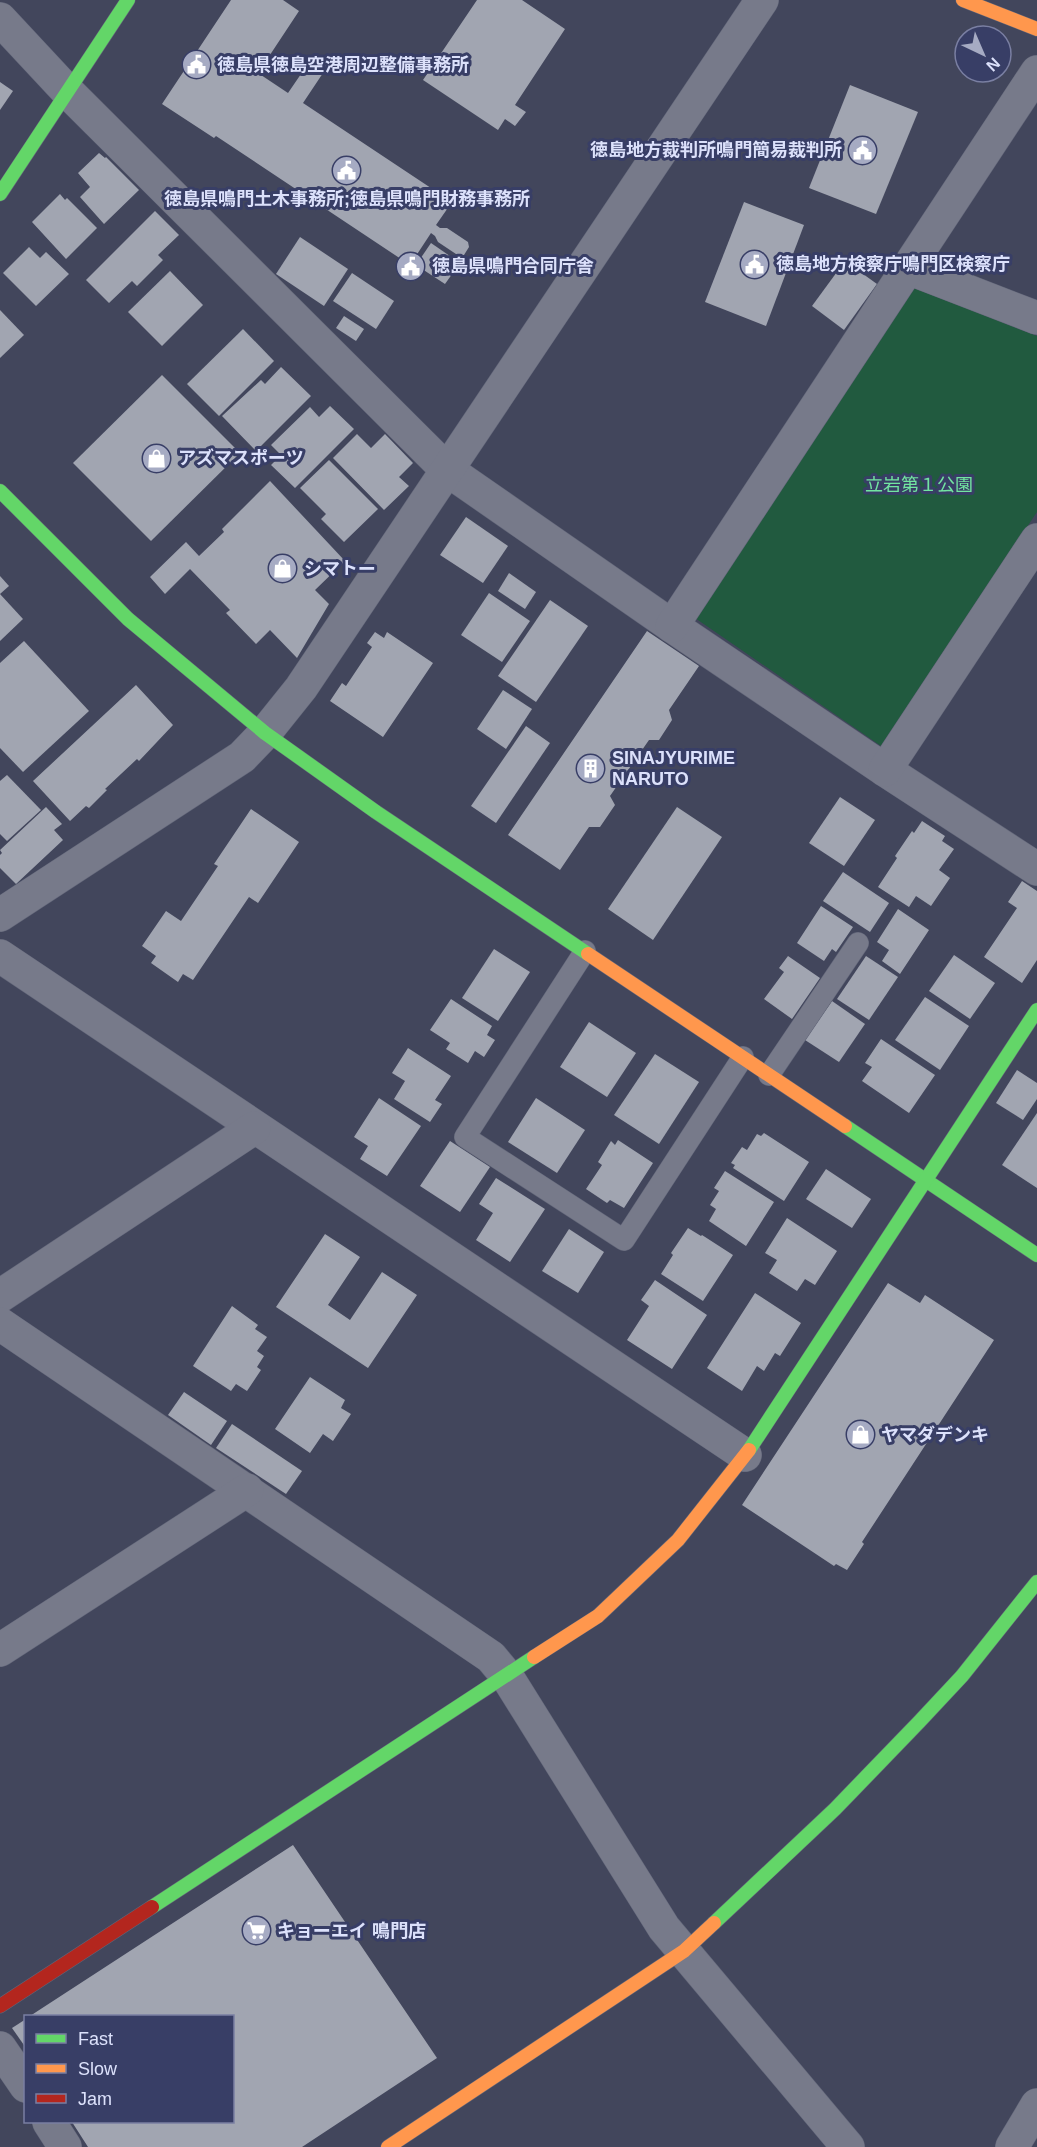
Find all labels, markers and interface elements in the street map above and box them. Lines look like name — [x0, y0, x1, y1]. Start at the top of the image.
north arrow — [953, 24, 1013, 84]
public building icon: 徳島県徳島空港周辺整備事務所 — [180, 49, 212, 81]
text: N — [983, 54, 1003, 75]
place label: 徳島県徳島空港周辺整備事務所 — [217, 55, 469, 75]
public building icon: 徳島地方裁判所鳴門簡易裁判所 — [847, 134, 879, 166]
place label: 徳島地方裁判所鳴門簡易裁判所 — [590, 140, 842, 160]
public building icon: 徳島県鳴門土木事務所;徳島県鳴門財務事務所 — [331, 154, 363, 186]
place label: 徳島県鳴門土木事務所;徳島県鳴門財務事務所 — [164, 189, 530, 209]
public building icon: 徳島地方検察庁鳴門区検察庁 — [739, 248, 771, 280]
public building icon: 徳島県鳴門合同庁舎 — [395, 250, 427, 282]
place label: 徳島地方検察庁鳴門区検察庁 — [776, 254, 1010, 274]
place label: 徳島県鳴門合同庁舎 — [432, 256, 594, 276]
shop icon: アズマスポーツ — [141, 442, 173, 474]
place label: アズマスポーツ — [178, 448, 304, 468]
park label: 立岩第１公園 — [865, 475, 973, 495]
shop icon: シマトー — [267, 553, 299, 585]
place label: シマトー — [304, 559, 376, 579]
place label: SINAJYURIME NARUTO — [612, 748, 735, 789]
building icon: SINAJYURIME NARUTO — [575, 752, 607, 784]
shop icon: ヤマダデンキ — [844, 1419, 876, 1451]
place label: ヤマダデンキ — [881, 1425, 989, 1445]
supermarket icon: キョーエイ 鳴門店 — [240, 1915, 272, 1947]
place label: キョーエイ 鳴門店 — [277, 1921, 426, 1941]
legend — [24, 2015, 234, 2123]
text: Fast — [78, 2029, 113, 2049]
text: Slow — [78, 2059, 118, 2079]
text: Jam — [78, 2089, 112, 2109]

